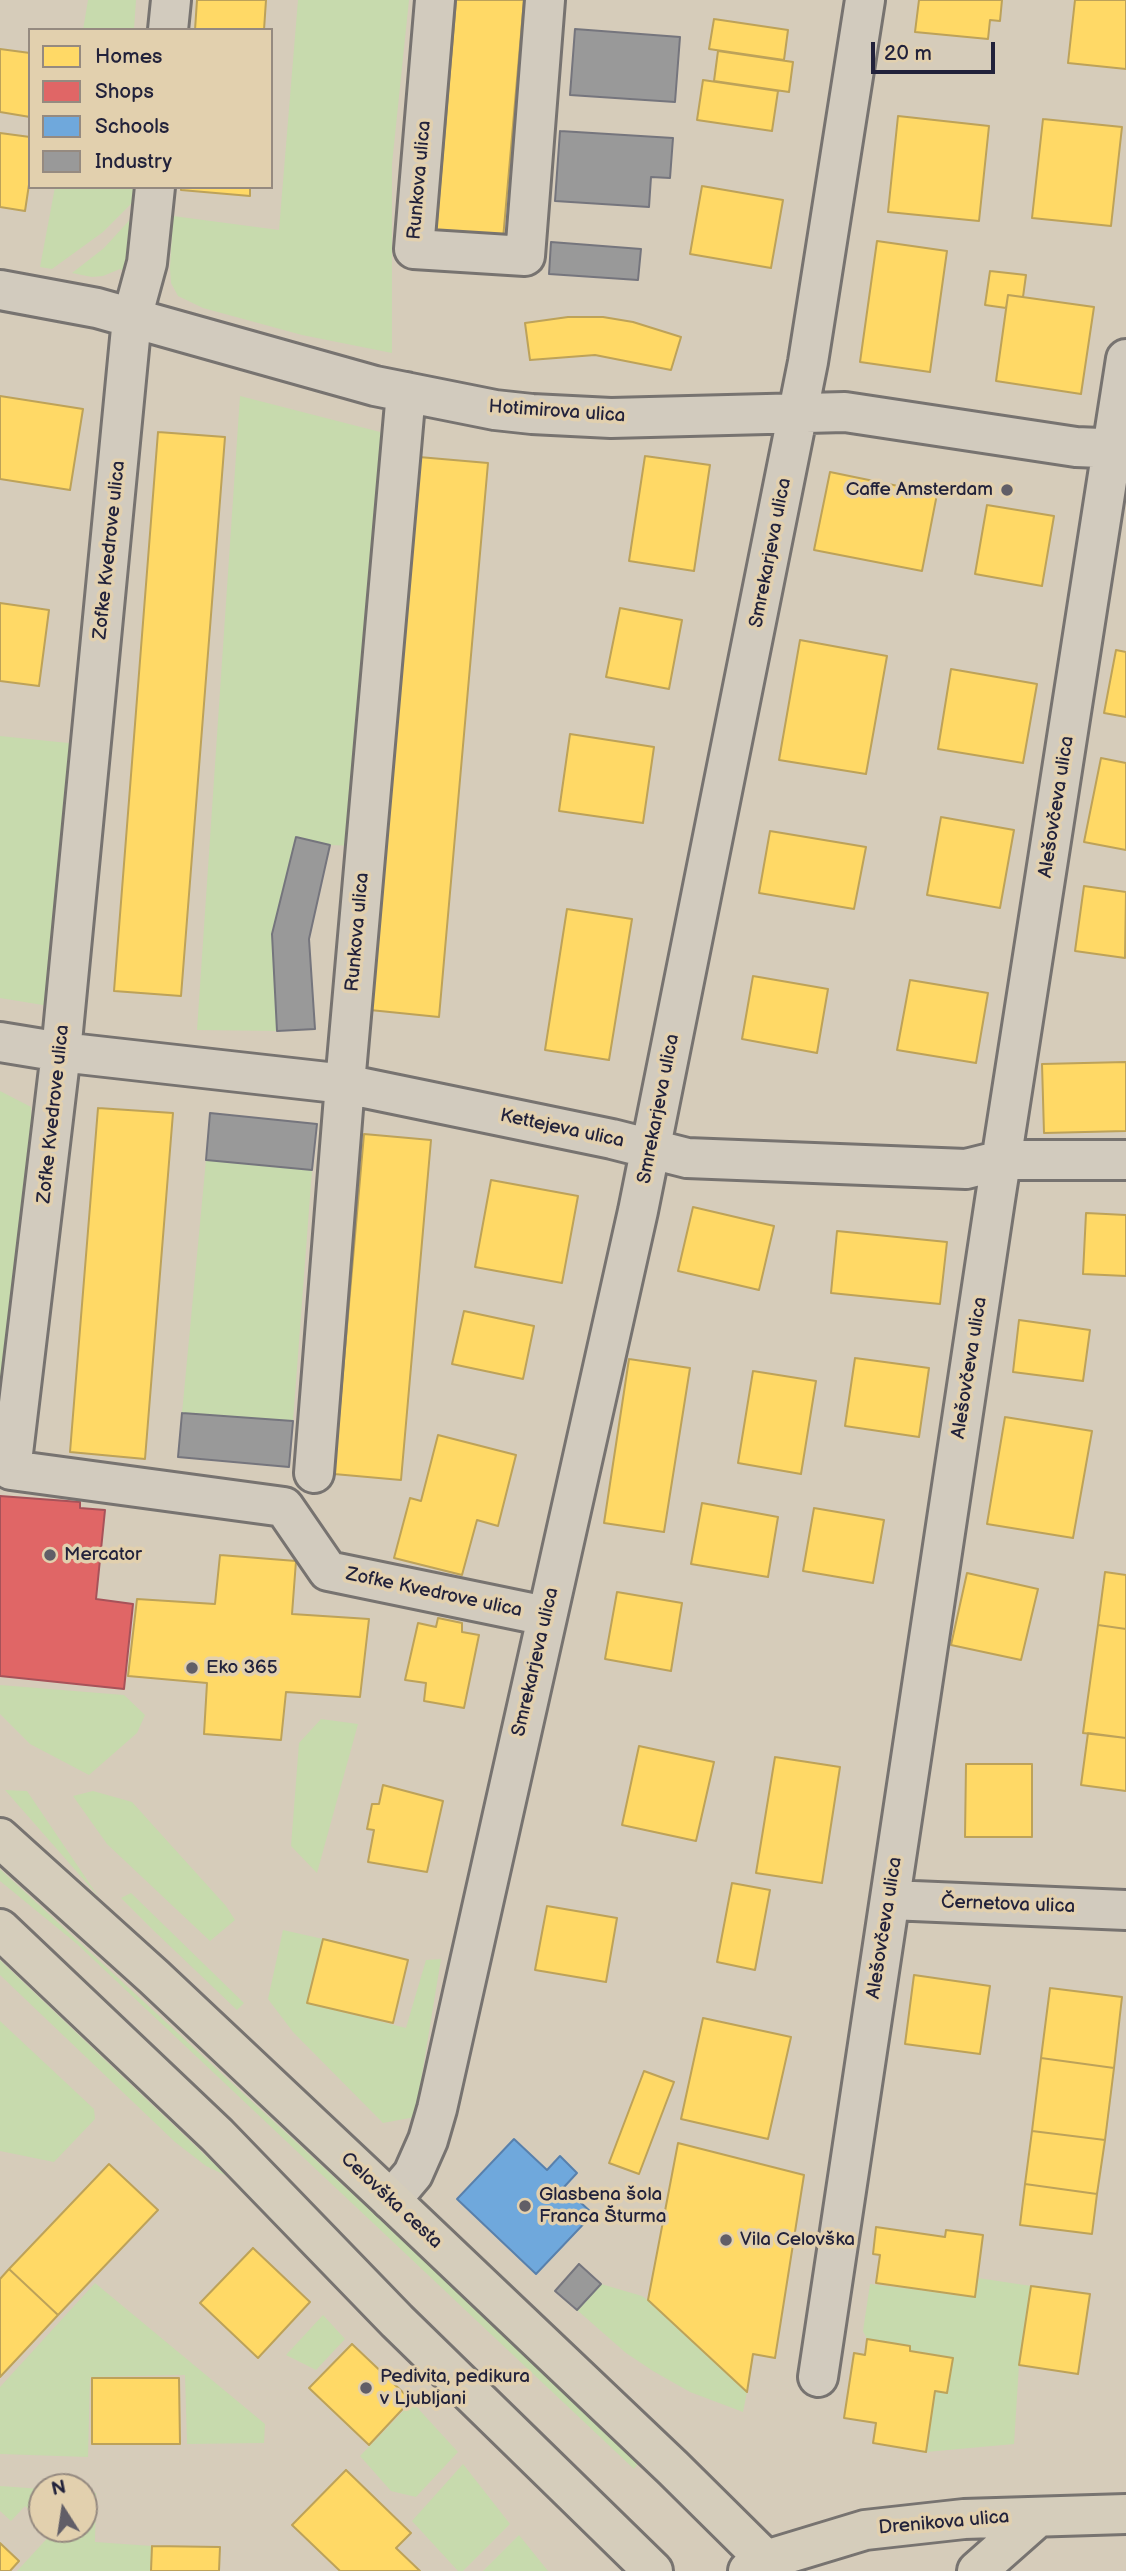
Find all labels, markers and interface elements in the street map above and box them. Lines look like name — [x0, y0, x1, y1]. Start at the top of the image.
legend — [28, 28, 273, 189]
scale bar — [874, 28, 998, 72]
text: 20 m — [884, 41, 932, 66]
text: Homes — [95, 44, 163, 69]
text: Shops — [95, 79, 154, 104]
text: Schools — [95, 114, 169, 139]
street label: Runkova ulica — [403, 120, 437, 240]
text: Industry — [95, 149, 172, 174]
street label: Hotimirova ulica — [488, 396, 626, 428]
street label: Zofke Kvedrove ulica — [89, 460, 131, 640]
street label: Smrekarjeva ulica — [745, 476, 797, 630]
place label: Caffe Amsterdam — [846, 479, 993, 501]
marker: Caffe Amsterdam — [999, 482, 1015, 498]
street label: Alešovčeva ulica — [1035, 734, 1079, 880]
street label: Runkova ulica — [341, 872, 375, 992]
street label: Zofke Kvedrove ulica — [33, 1024, 75, 1204]
street label: Smrekarjeva ulica — [633, 1032, 685, 1186]
street label: Kettejeva ulica — [498, 1105, 626, 1153]
street label: Alešovčeva ulica — [948, 1295, 992, 1441]
place label: Mercator — [64, 1544, 142, 1566]
marker: Mercator — [42, 1547, 58, 1563]
street label: Zofke Kvedrove ulica — [344, 1563, 524, 1623]
street label: Smrekarjeva ulica — [508, 1585, 564, 1739]
place label: Eko 365 — [206, 1657, 278, 1679]
marker: Eko 365 — [184, 1660, 200, 1676]
street label: Alešovčeva ulica — [863, 1855, 907, 2001]
street label: Černetova ulica — [940, 1891, 1076, 1919]
street label: Celovška cesta — [335, 2148, 447, 2254]
place label: Glasbena šola Franca Šturma — [539, 2184, 667, 2228]
marker: Glasbena šola Franca Šturma — [517, 2198, 533, 2214]
place label: Vila Celovška — [740, 2229, 855, 2251]
marker: Vila Celovška — [718, 2232, 734, 2248]
place label: Pedivita, pedikura v Ljubljani — [380, 2366, 530, 2410]
marker: Pedivita, pedikura v Ljubljani — [358, 2380, 374, 2396]
north arrow — [28, 2473, 98, 2543]
text: N — [50, 2476, 68, 2502]
street label: Drenikova ulica — [878, 2506, 1010, 2540]

